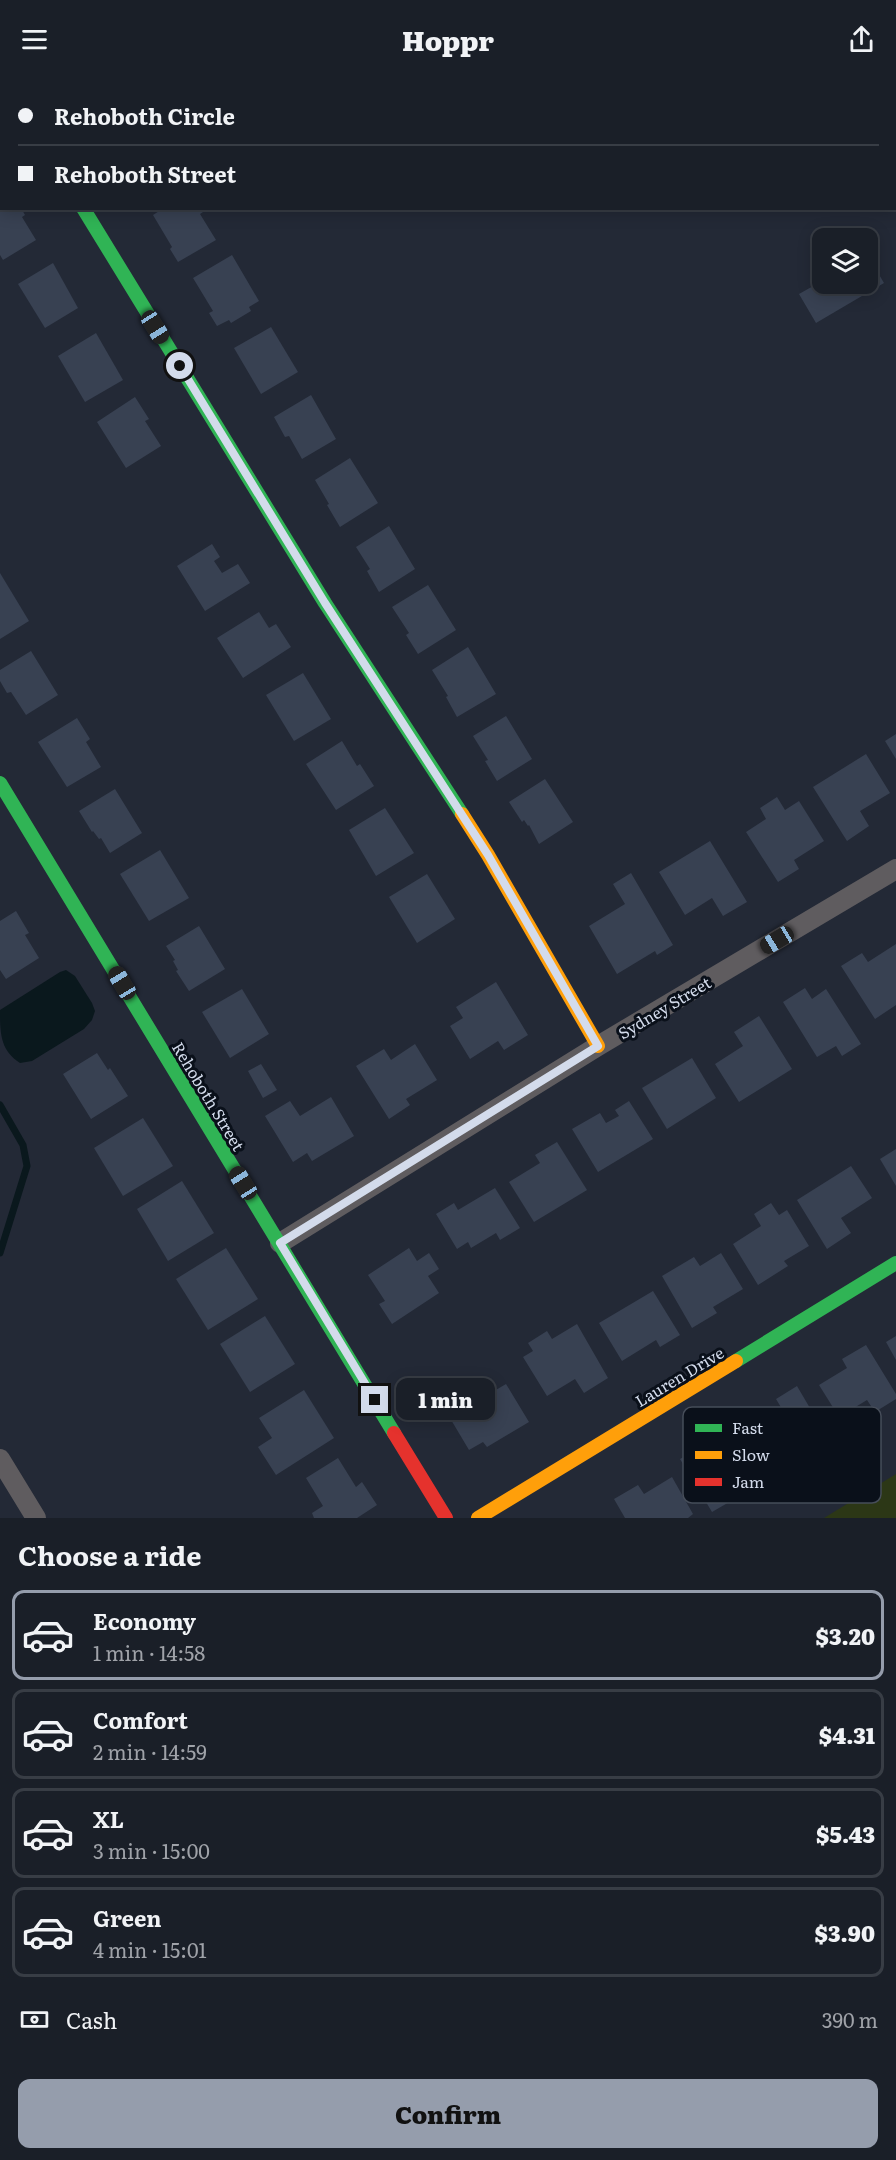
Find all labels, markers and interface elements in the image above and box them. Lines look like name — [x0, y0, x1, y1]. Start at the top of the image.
text: Hoppr — [402, 19, 494, 59]
icon: menu — [18, 23, 51, 56]
icon: share — [845, 23, 878, 56]
text: Rehoboth Circle — [54, 99, 235, 132]
text: Rehoboth Street — [54, 157, 236, 190]
map controls — [812, 228, 878, 294]
button: layers — [812, 228, 878, 294]
car — [138, 307, 172, 347]
route start — [166, 352, 193, 379]
car — [757, 923, 797, 957]
car — [105, 963, 139, 1003]
street label: Sydney Street — [613, 969, 715, 1044]
street label: Rehoboth Street — [167, 1037, 251, 1156]
car — [226, 1163, 260, 1203]
street label: Lauren Drive — [630, 1340, 728, 1412]
callout: 1 min — [396, 1379, 495, 1421]
text: 1 min — [418, 1384, 473, 1414]
route end — [361, 1386, 388, 1413]
legend — [683, 1407, 881, 1503]
text: Fast — [732, 1415, 764, 1439]
text: Slow — [732, 1442, 770, 1466]
text: Jam — [732, 1469, 765, 1493]
text: Choose a ride — [18, 1534, 201, 1574]
text: Economy — [93, 1604, 196, 1637]
icon: car — [21, 1608, 75, 1662]
text: $3.20 — [816, 1619, 875, 1652]
text: 1 min · 14:58 — [93, 1637, 205, 1667]
text: Comfort — [93, 1703, 188, 1736]
icon: car — [21, 1707, 75, 1761]
text: $4.31 — [819, 1718, 875, 1751]
text: 2 min · 14:59 — [93, 1736, 207, 1766]
text: XL — [93, 1802, 124, 1835]
icon: car — [21, 1806, 75, 1860]
text: $5.43 — [816, 1817, 875, 1850]
text: 3 min · 15:00 — [93, 1835, 210, 1865]
text: Green — [93, 1901, 162, 1934]
icon: car — [21, 1905, 75, 1959]
text: $3.90 — [814, 1916, 875, 1949]
text: 4 min · 15:01 — [93, 1934, 207, 1964]
icon: cash — [18, 2003, 51, 2036]
text: Cash — [66, 2003, 117, 2036]
text: 390 m — [822, 2004, 878, 2034]
button: Confirm — [18, 2079, 878, 2148]

